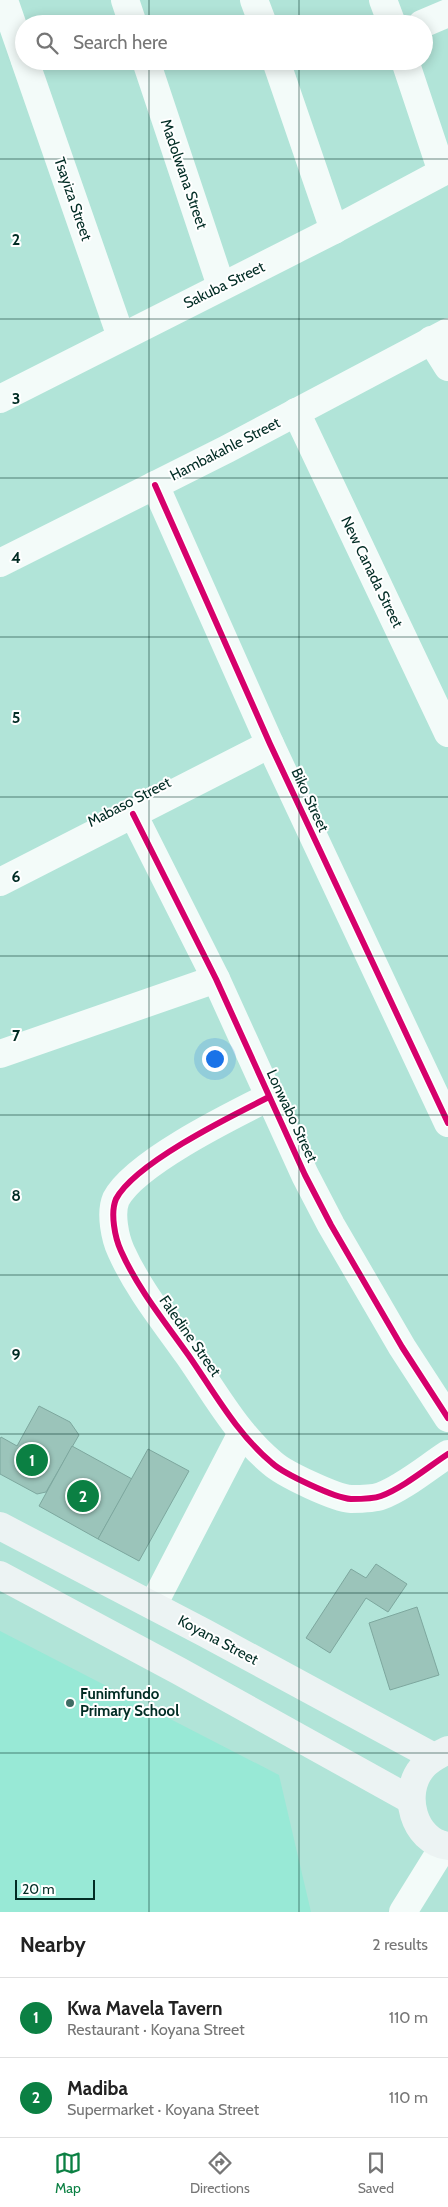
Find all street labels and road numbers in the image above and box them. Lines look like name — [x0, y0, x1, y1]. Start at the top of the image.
street label: Madolwana Street — [157, 117, 211, 231]
street label: Tsayiza Street — [50, 155, 96, 243]
street label: Sakuba Street — [181, 258, 267, 312]
street label: Hambakahle Street — [167, 413, 283, 485]
street label: New Canada Street — [337, 513, 407, 631]
street label: Biko Street — [287, 765, 333, 835]
street label: Mabaso Street — [84, 773, 174, 831]
street label: Lonwabo Street — [263, 1067, 321, 1165]
street label: Faledine Street — [155, 1292, 225, 1380]
street label: Koyana Street — [175, 1611, 261, 1669]

